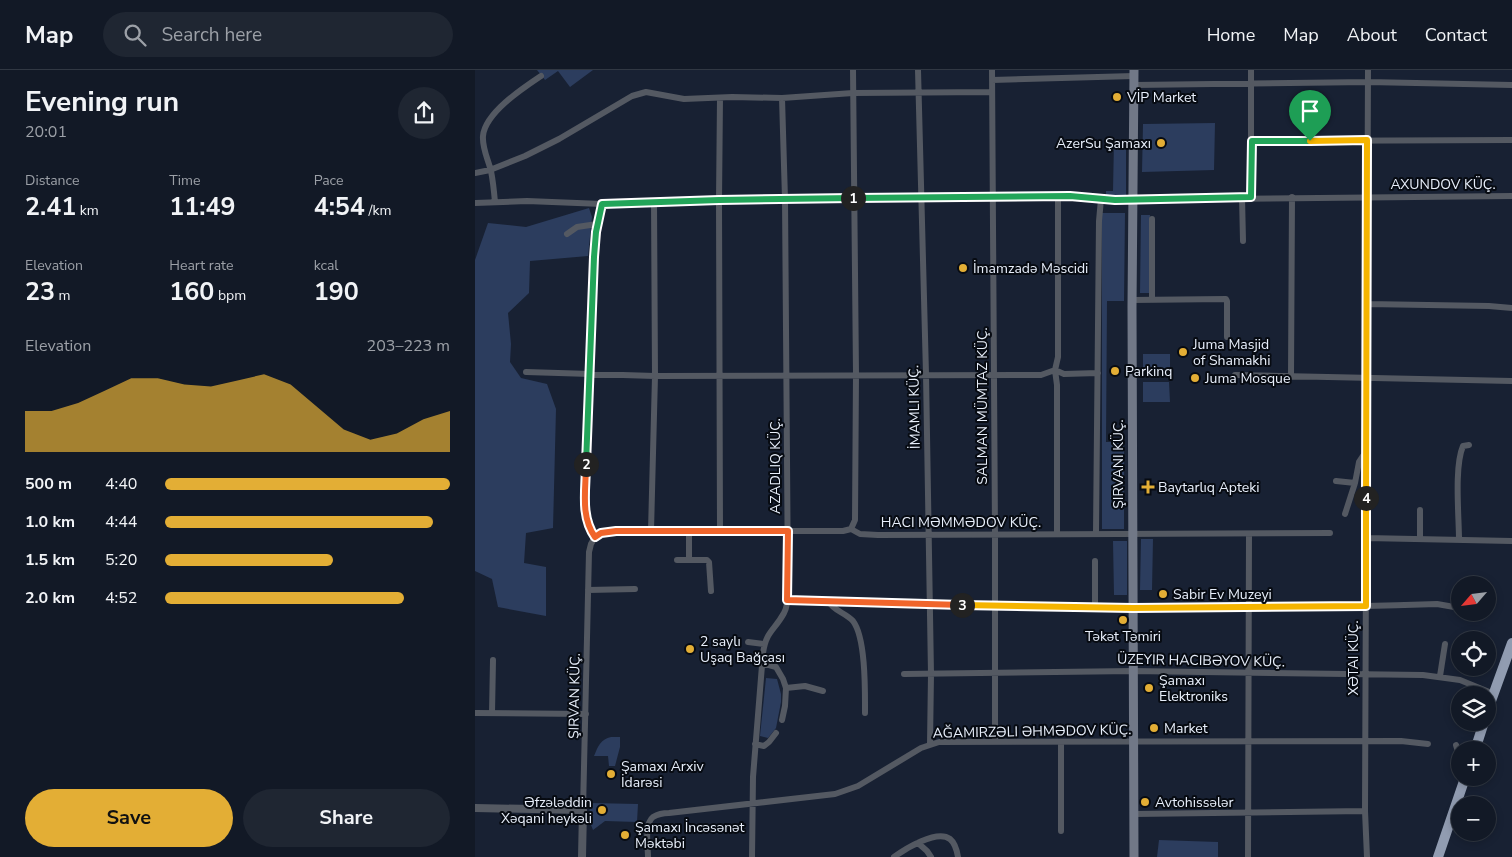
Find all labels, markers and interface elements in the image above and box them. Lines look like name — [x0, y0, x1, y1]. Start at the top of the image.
search box — [103, 12, 453, 57]
text: Map — [25, 19, 73, 51]
icon: search — [121, 21, 149, 49]
text: Search here — [161, 22, 262, 48]
text: Home — [1207, 23, 1255, 47]
text: Map — [1283, 23, 1319, 47]
text: About — [1347, 23, 1397, 47]
text: Contact — [1425, 23, 1487, 47]
text: Evening run — [25, 83, 179, 121]
button: share — [398, 87, 450, 139]
place label: VİP Market — [1126, 88, 1196, 107]
pin — [1289, 90, 1331, 141]
marker: VİP Market — [1111, 91, 1123, 103]
icon: arrive — [1296, 97, 1324, 125]
text: 20:01 — [25, 121, 67, 143]
place label: AzerSu Şamaxı — [1056, 134, 1151, 153]
marker: AzerSu Şamaxı — [1155, 137, 1167, 149]
text: Distance — [25, 171, 79, 190]
text: Time — [169, 171, 200, 190]
text: Pace — [314, 171, 343, 190]
street label: AXUNDOV KÜÇ. — [1390, 175, 1496, 194]
pin: 1 — [841, 186, 865, 210]
text: 1 — [849, 189, 858, 208]
text: 2.41 — [25, 190, 76, 224]
text: 11:49 — [169, 190, 236, 224]
text: 4:54 — [314, 190, 365, 224]
text: km — [76, 201, 99, 220]
text: /km — [365, 201, 391, 220]
text: Elevation — [25, 256, 83, 275]
text: Heart rate — [169, 256, 233, 275]
text: kcal — [314, 256, 338, 275]
place label: İmamzadə Məscidi — [973, 259, 1088, 278]
marker: İmamzadə Məscidi — [957, 262, 969, 274]
text: 23 — [25, 275, 55, 309]
text: 160 — [169, 275, 214, 309]
text: 190 — [314, 275, 359, 309]
text: m — [55, 286, 71, 305]
text: bpm — [214, 286, 246, 305]
street label: SALMAN MÜMTAZ KÜÇ. — [973, 327, 992, 485]
text: Elevation — [25, 335, 91, 357]
text: 203–223 m — [367, 335, 450, 357]
place label: Juma Masjid of Shamakhi — [1192, 335, 1271, 370]
marker: Juma Masjid of Shamakhi — [1177, 346, 1189, 358]
place label: Parkinq — [1125, 362, 1172, 381]
street label: İMAMLI KÜÇ. — [904, 365, 925, 449]
marker: Parkinq — [1109, 365, 1121, 377]
place label: Juma Mosque — [1204, 369, 1290, 388]
marker: Juma Mosque — [1189, 372, 1201, 384]
street label: AZADLIQ KÜÇ. — [766, 418, 785, 514]
street label: ŞIRVANI KÜÇ. — [1109, 419, 1128, 509]
pin: 2 — [573, 452, 599, 476]
text: 2 — [582, 455, 591, 474]
text: 500 m — [25, 473, 72, 495]
text: 4:40 — [105, 473, 137, 495]
place label: Baytarlıq Apteki — [1158, 478, 1259, 497]
marker: Baytarlıq Apteki — [1142, 481, 1154, 493]
pin: 4 — [1353, 486, 1379, 510]
text: 4 — [1362, 489, 1371, 508]
text: 1.0 km — [25, 511, 75, 533]
text: 4:44 — [105, 511, 137, 533]
street label: HACI MƏMMƏDOV KÜÇ. — [881, 513, 1041, 532]
text: 1.5 km — [25, 549, 75, 571]
text: 5:20 — [105, 549, 137, 571]
north arrow — [1451, 576, 1496, 621]
map controls — [1451, 576, 1496, 841]
place label: Sabir Ev Muzeyi — [1173, 585, 1272, 604]
text: 2.0 km — [25, 587, 75, 609]
text: 4:52 — [105, 587, 137, 609]
marker: Sabir Ev Muzeyi — [1157, 588, 1169, 600]
pin: 3 — [949, 592, 975, 618]
text: 3 — [958, 596, 967, 615]
marker: Təkət Təmiri — [1117, 614, 1129, 626]
street label: XƏTAI KÜÇ. — [1344, 620, 1363, 696]
place label: Təkət Təmiri — [1085, 627, 1161, 646]
button: locate — [1451, 631, 1496, 676]
place label: 2 saylı Uşaq Bağçası — [700, 632, 785, 667]
marker: 2 saylı Uşaq Bağçası — [684, 643, 696, 655]
street label: ÜZEYIR HACIBƏYOV KÜÇ. — [1117, 650, 1285, 671]
street label: ŞIRVAN KÜÇ. — [564, 653, 585, 739]
place label: Şamaxı Elektroniks — [1159, 671, 1228, 706]
marker: Şamaxı Elektroniks — [1143, 682, 1155, 694]
button: layers — [1451, 686, 1496, 731]
place label: Market — [1164, 719, 1208, 738]
street label: AĞAMIRZƏLI ƏHMƏDOV KÜÇ. — [933, 720, 1131, 743]
marker: Market — [1148, 722, 1160, 734]
button: + — [1451, 741, 1496, 786]
place label: Şamaxı Arxiv İdarəsi — [621, 757, 705, 792]
marker: Şamaxı Arxiv İdarəsi — [605, 768, 617, 780]
button: Save — [25, 789, 233, 847]
button: Share — [243, 789, 450, 847]
place label: Əfzələddin Xəqani heykəli — [501, 793, 592, 828]
place label: Avtohissələr — [1155, 793, 1233, 812]
marker: Avtohissələr — [1139, 796, 1151, 808]
button: − — [1451, 796, 1496, 841]
marker: Əfzələddin Xəqani heykəli — [596, 804, 608, 816]
place label: Şamaxı İncəsənət Məktəbi — [635, 818, 744, 853]
marker: Şamaxı İncəsənət Məktəbi — [619, 829, 631, 841]

